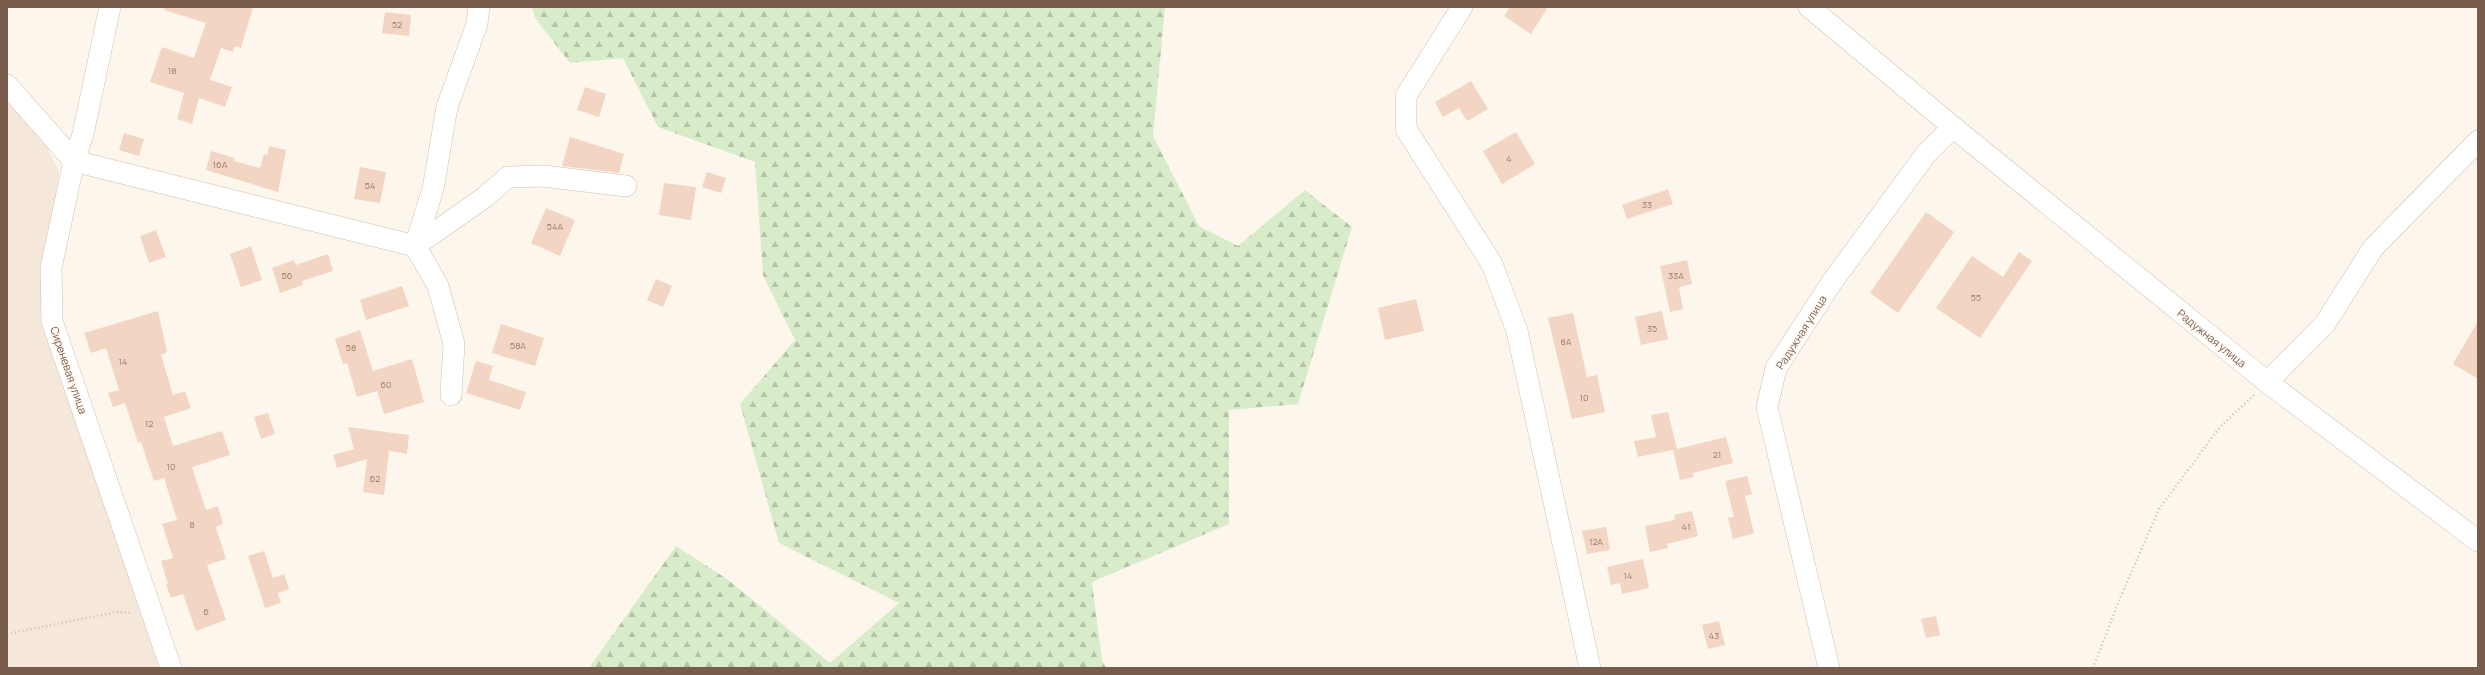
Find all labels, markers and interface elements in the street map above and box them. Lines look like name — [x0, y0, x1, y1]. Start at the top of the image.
house number: 52 — [392, 18, 402, 31]
house number: 18 — [168, 64, 176, 77]
house number: 4 — [1506, 152, 1512, 165]
house number: 16А — [213, 158, 228, 171]
house number: 54 — [365, 179, 375, 192]
house number: 33 — [1642, 198, 1652, 211]
house number: 54А — [547, 220, 563, 233]
house number: 56 — [282, 269, 293, 282]
house number: 33А — [1668, 269, 1684, 282]
house number: 55 — [1971, 291, 1981, 304]
street label: Радужная улица — [1772, 292, 1830, 372]
street label: Радужная улица — [2174, 305, 2250, 371]
house number: 35 — [1647, 322, 1657, 335]
street label: Сиреневая улица — [47, 324, 91, 416]
house number: 8А — [1561, 335, 1572, 348]
house number: 58А — [510, 339, 526, 352]
house number: 58 — [346, 341, 356, 354]
house number: 14 — [119, 355, 127, 368]
house number: 60 — [380, 378, 392, 391]
house number: 10 — [1580, 391, 1589, 404]
house number: 12 — [145, 417, 153, 430]
house number: 21 — [1713, 448, 1721, 461]
house number: 10 — [167, 460, 176, 473]
house number: 62 — [370, 472, 380, 485]
house number: 8 — [189, 518, 195, 531]
house number: 41 — [1682, 520, 1690, 533]
house number: 12А — [1589, 535, 1603, 548]
house number: 14 — [1624, 569, 1632, 582]
house number: 6 — [203, 605, 209, 618]
house number: 43 — [1709, 629, 1719, 642]

